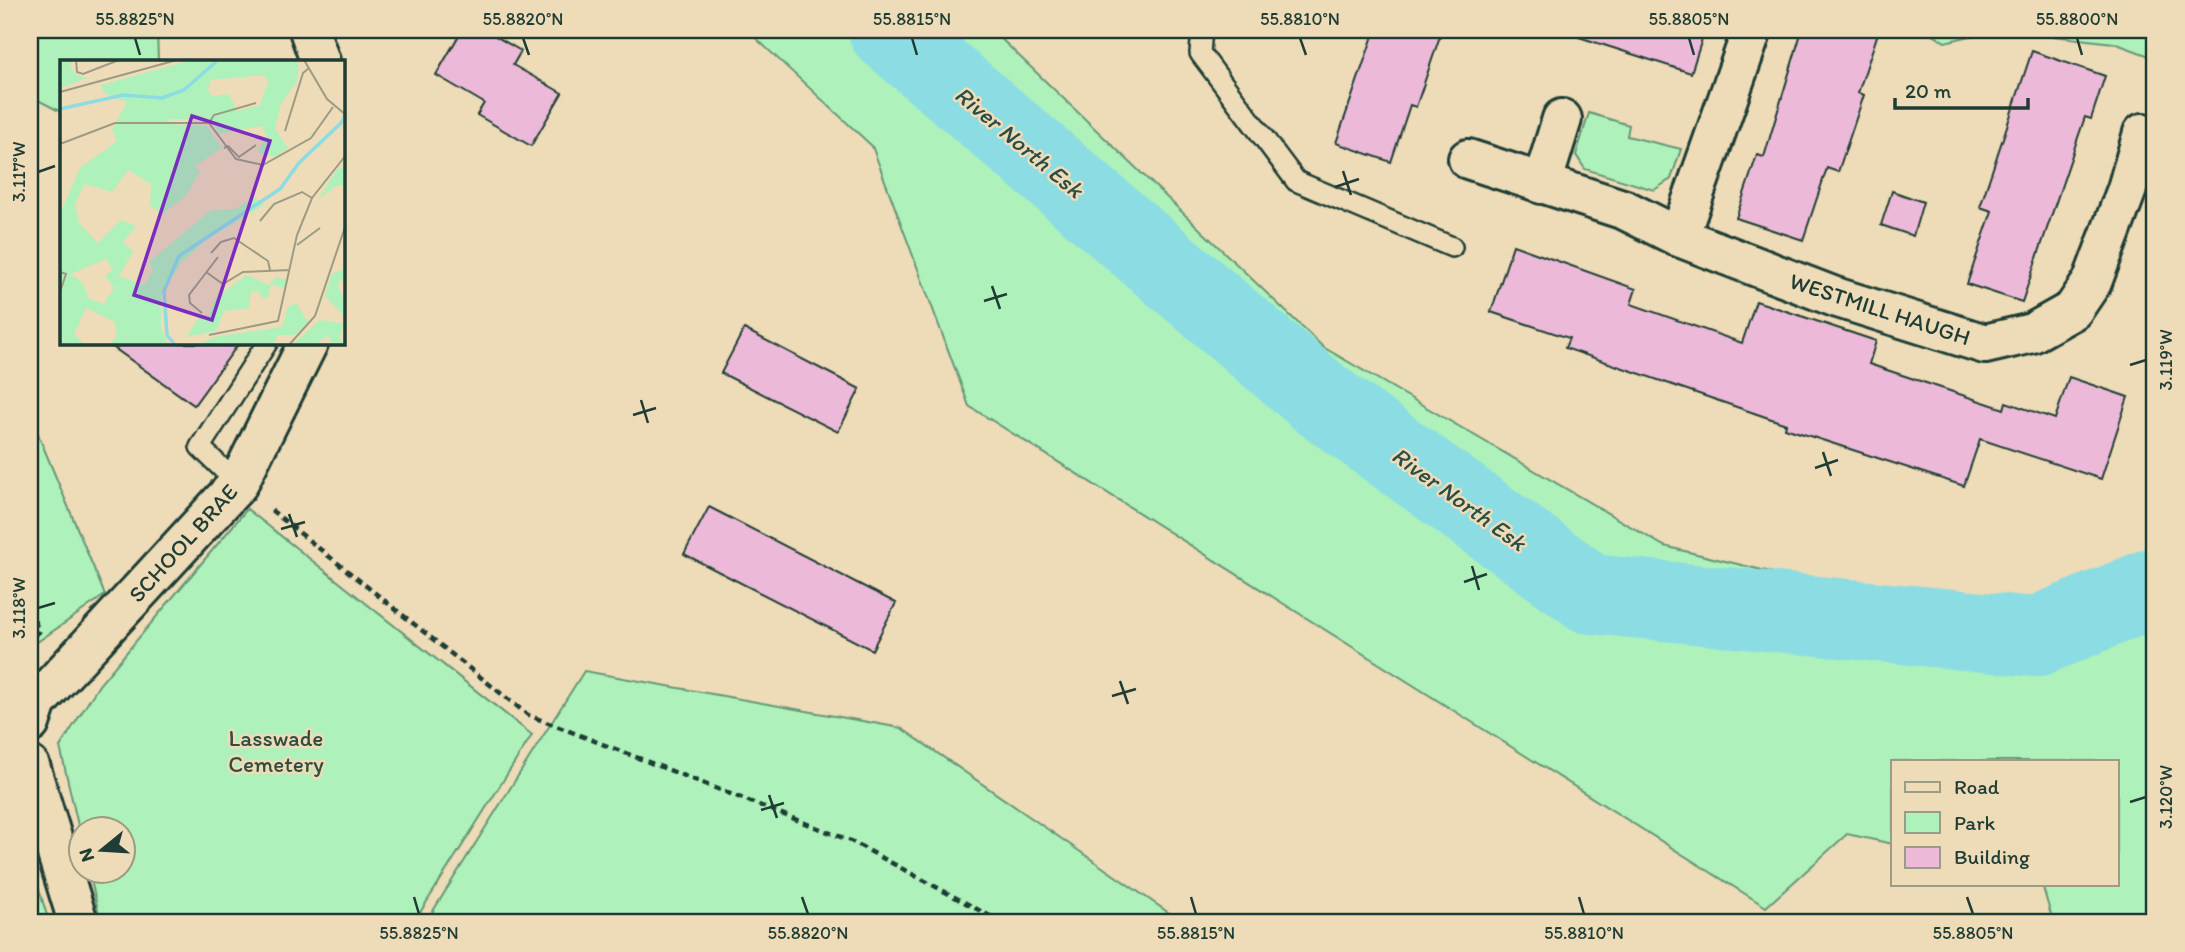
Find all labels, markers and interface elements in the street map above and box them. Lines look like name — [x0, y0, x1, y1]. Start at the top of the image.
text: 55.8825°N — [95, 8, 175, 30]
text: 55.8820°N — [482, 8, 564, 30]
text: 55.8815°N — [873, 8, 951, 30]
text: 55.8810°N — [1260, 8, 1340, 30]
text: 55.8805°N — [1648, 8, 1730, 30]
text: 55.8800°N — [2036, 8, 2118, 30]
inset map — [60, 60, 345, 345]
scale bar — [1895, 66, 2028, 110]
text: 20 m — [1905, 78, 1952, 103]
water label: River North Esk — [949, 80, 1091, 205]
text: 3.117°W — [8, 142, 30, 202]
street label: WESTMILL HAUGH — [1786, 267, 1974, 351]
text: 3.119°W — [2155, 329, 2177, 391]
water label: River North Esk — [1387, 440, 1533, 558]
street label: SCHOOL BRAE — [122, 478, 244, 608]
text: 3.118°W — [8, 577, 30, 639]
park label: Lasswade Cemetery — [228, 724, 324, 778]
legend — [1891, 760, 2118, 886]
text: 3.120°W — [2155, 765, 2177, 829]
text: Road — [1954, 774, 2000, 799]
text: Park — [1954, 810, 1996, 835]
north arrow — [66, 816, 136, 886]
text: Building — [1954, 844, 2030, 869]
text: N — [73, 845, 99, 865]
text: 55.8825°N — [379, 922, 459, 944]
text: 55.8820°N — [767, 922, 849, 944]
text: 55.8815°N — [1157, 922, 1235, 944]
text: 55.8810°N — [1544, 922, 1624, 944]
text: 55.8805°N — [1932, 922, 2014, 944]

